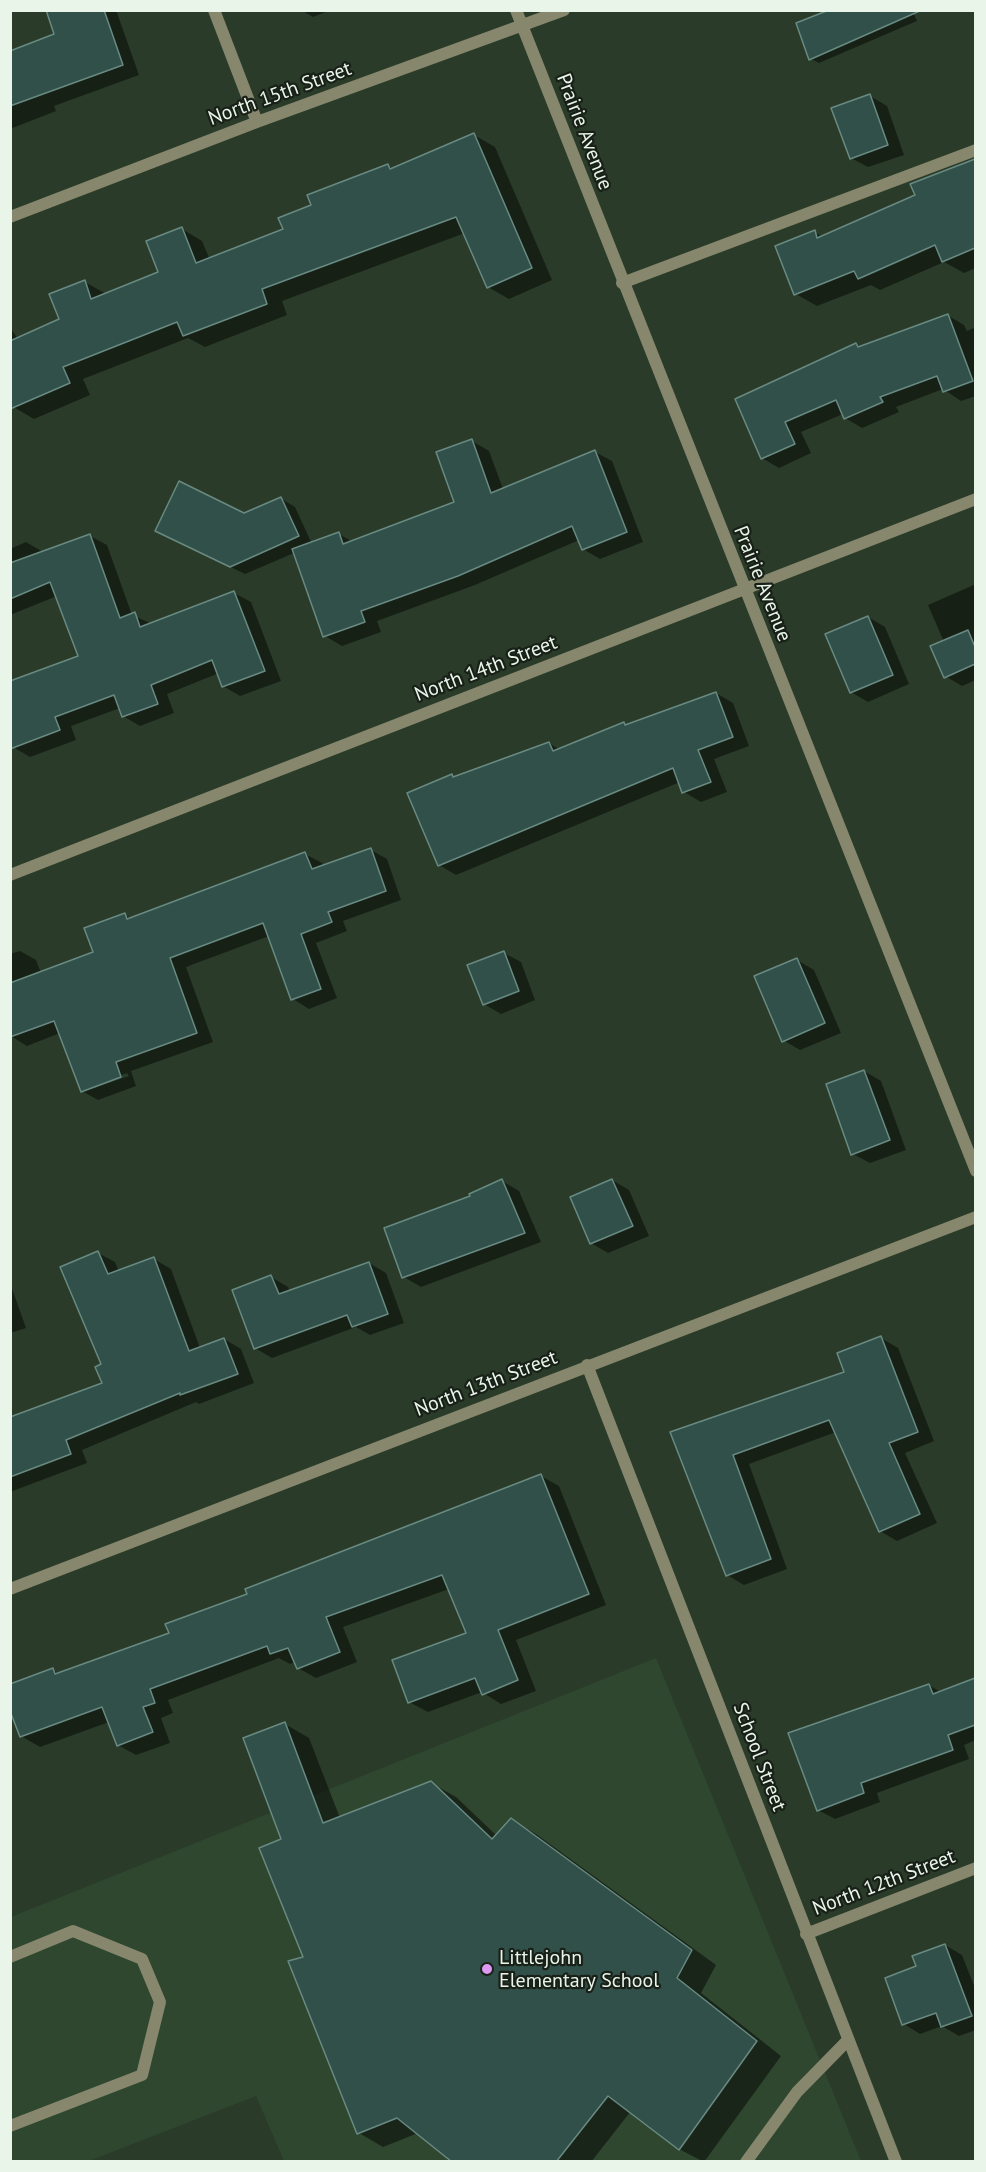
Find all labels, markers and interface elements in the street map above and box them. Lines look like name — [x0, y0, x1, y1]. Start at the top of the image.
street label: North 15th Street — [205, 57, 355, 131]
street label: Prairie Avenue — [551, 70, 617, 194]
street label: Prairie Avenue — [728, 523, 796, 645]
street label: North 14th Street — [411, 631, 561, 707]
street label: North 13th Street — [411, 1346, 561, 1422]
street label: School Street — [727, 1699, 791, 1815]
street label: North 12th Street — [809, 1845, 959, 1921]
place label: Littlejohn Elementary School — [499, 1946, 659, 1993]
marker: Littlejohn Elementary School — [480, 1962, 494, 1976]

